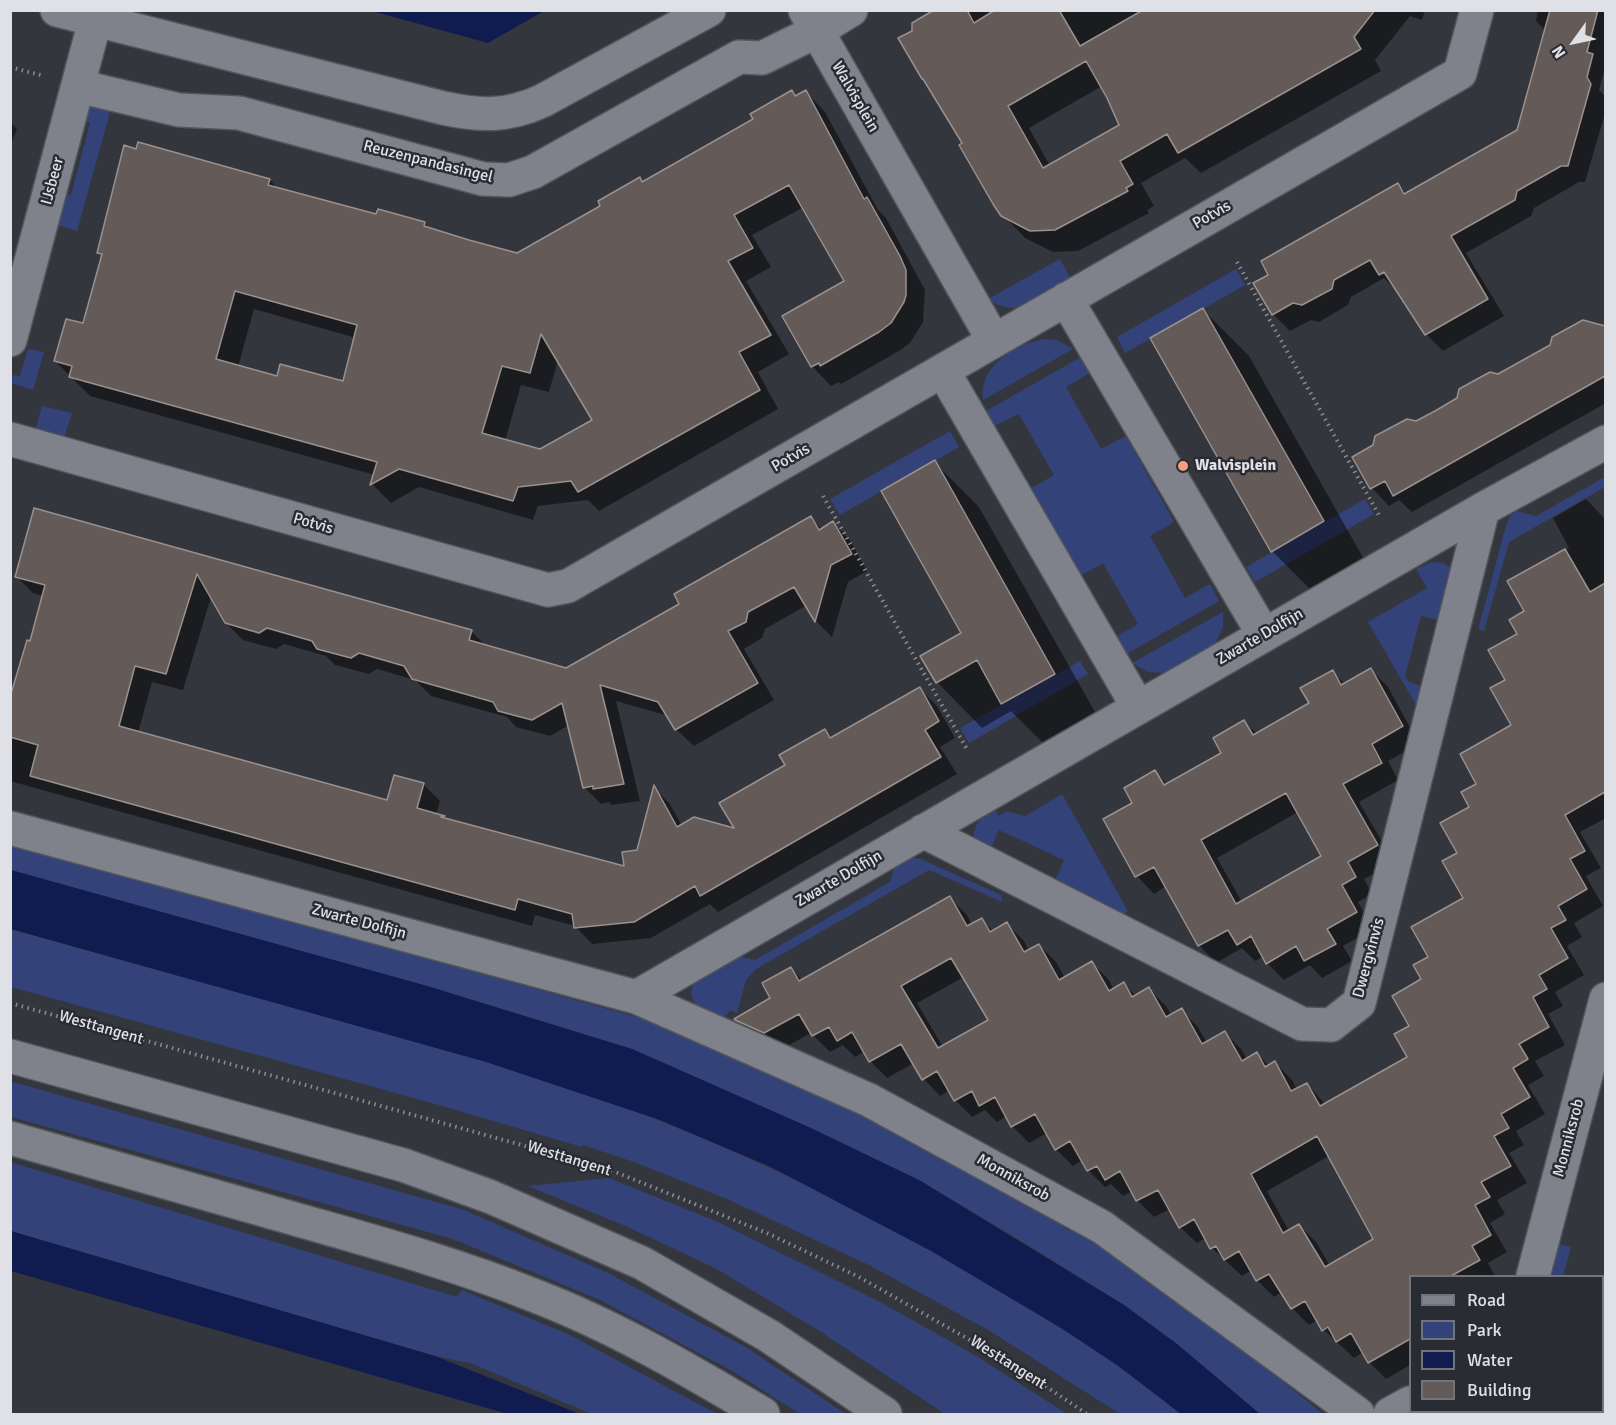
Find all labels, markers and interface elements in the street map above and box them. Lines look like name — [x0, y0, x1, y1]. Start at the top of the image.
north arrow — [1544, 12, 1604, 72]
text: N — [1547, 42, 1570, 62]
street label: Walvisplein — [827, 58, 883, 136]
street label: Reuzenpandasingel — [361, 137, 495, 187]
street label: IJsbeer — [37, 155, 69, 207]
street label: Potvis — [1189, 196, 1235, 234]
street label: Potvis — [768, 439, 814, 477]
place label: Walvisplein — [1195, 456, 1276, 476]
marker: Walvisplein — [1176, 459, 1190, 473]
street label: Potvis — [291, 509, 335, 539]
street label: Zwarte Dolfijn — [1213, 604, 1307, 670]
street label: Zwarte Dolfijn — [792, 846, 886, 912]
street label: Zwarte Dolfijn — [310, 900, 408, 944]
street label: Dwergvinvis — [1349, 916, 1389, 1000]
street label: Westtangent — [57, 1007, 145, 1049]
street label: Monniksrob — [1549, 1097, 1589, 1179]
street label: Westtangent — [525, 1137, 613, 1181]
street label: Monniksrob — [973, 1150, 1053, 1206]
legend — [1409, 1275, 1604, 1413]
text: Road — [1467, 1289, 1506, 1311]
text: Park — [1467, 1319, 1502, 1341]
street label: Westtangent — [966, 1332, 1050, 1394]
text: Water — [1467, 1349, 1512, 1371]
text: Building — [1467, 1379, 1531, 1401]

